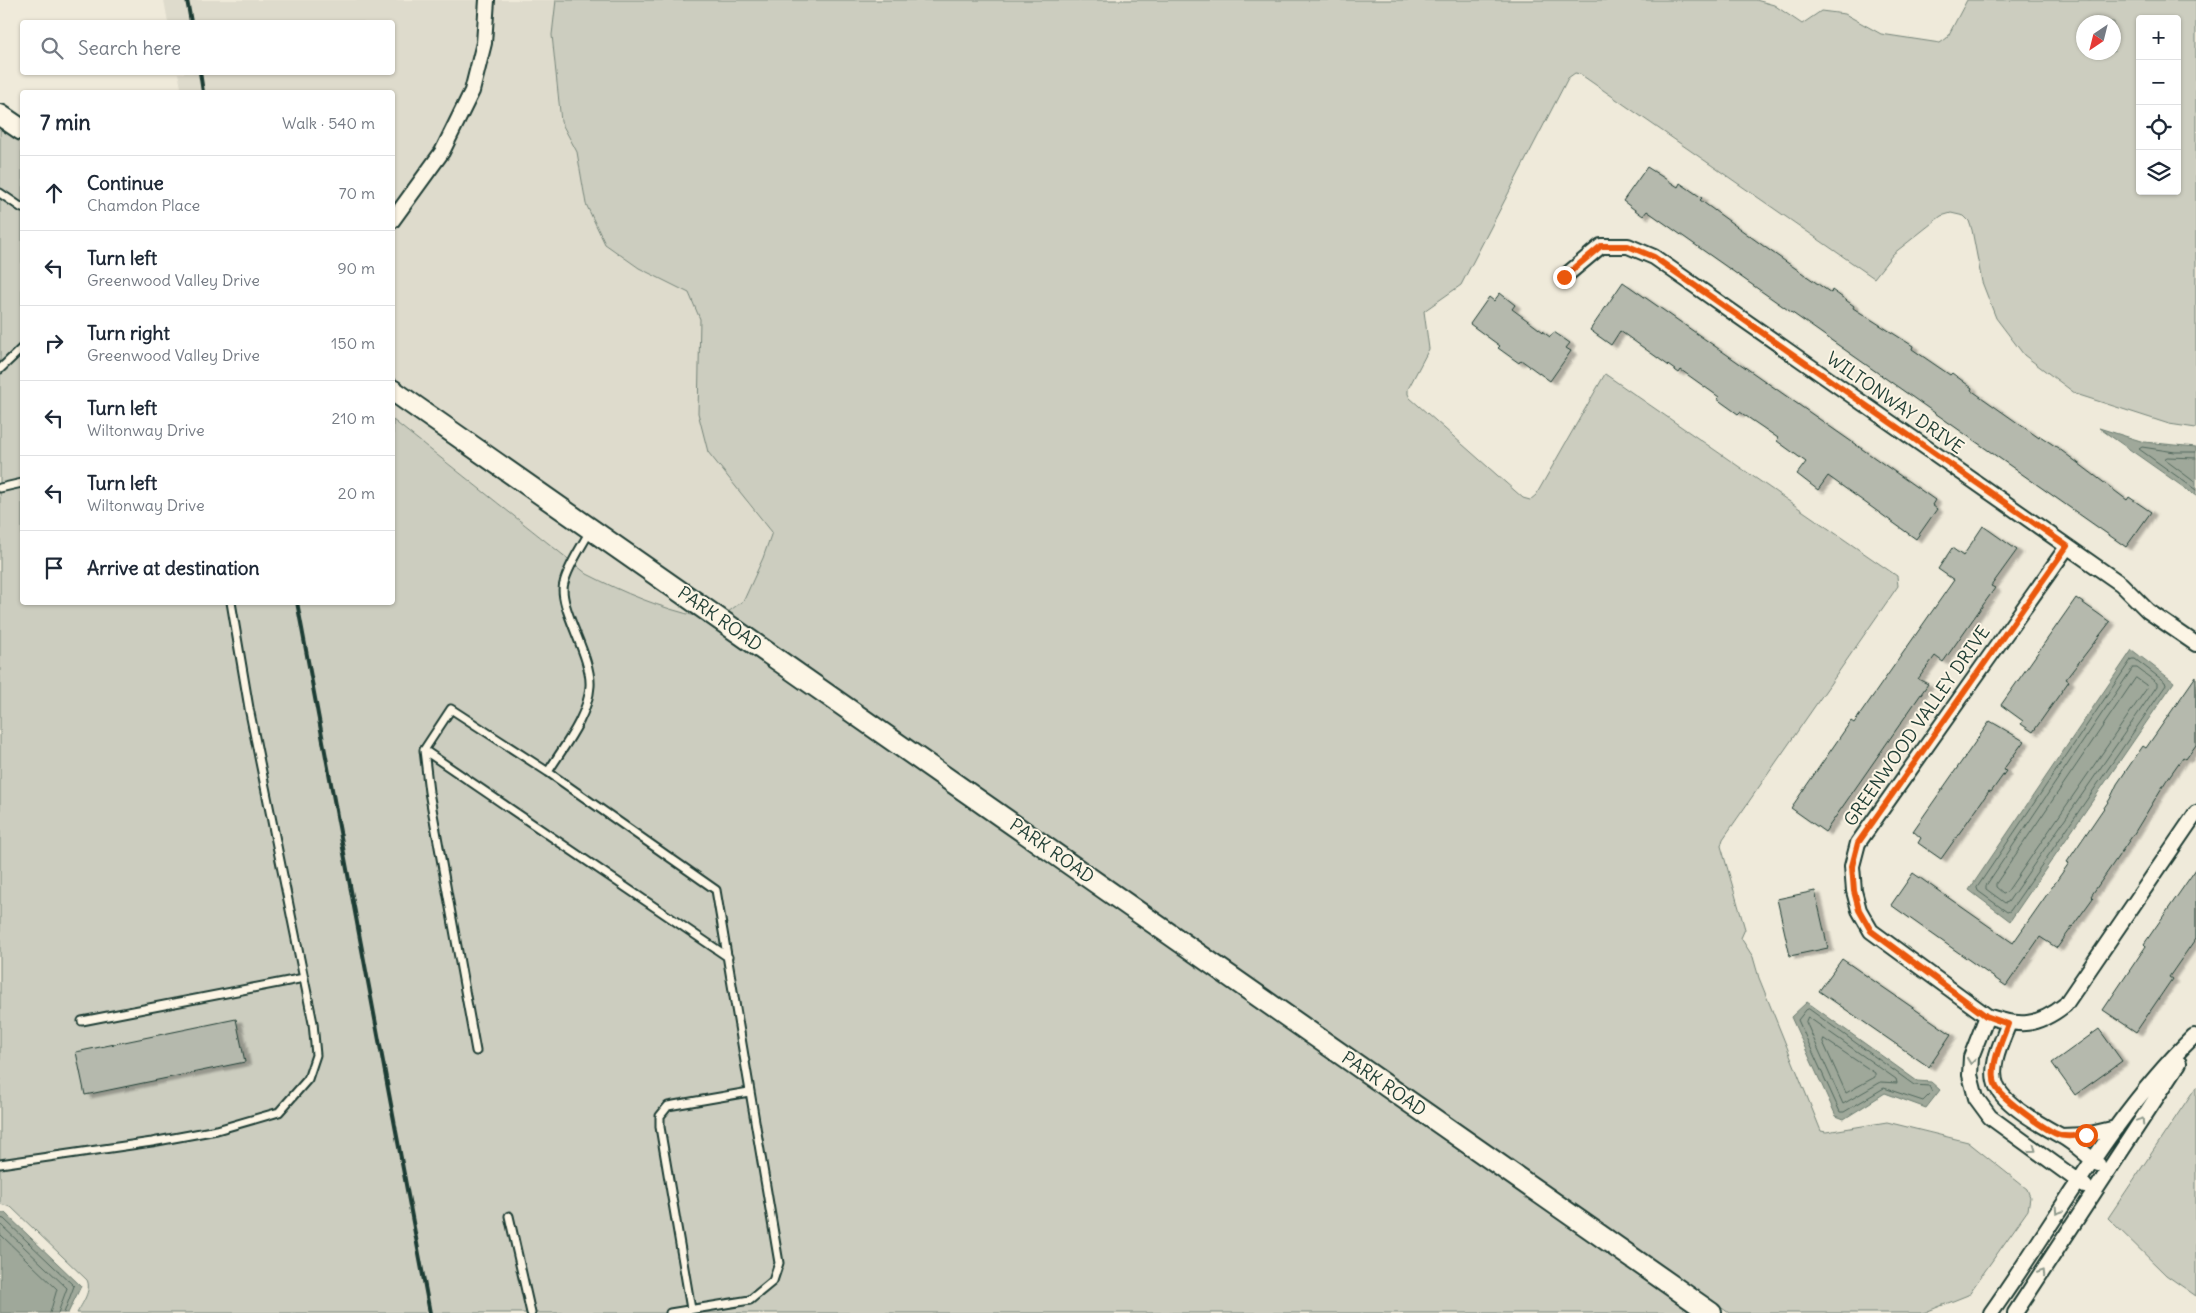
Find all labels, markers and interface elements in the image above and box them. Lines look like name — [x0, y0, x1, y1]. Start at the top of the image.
north arrow — [2076, 15, 2121, 60]
map controls — [2136, 15, 2181, 195]
button: + — [2136, 15, 2181, 60]
search box — [20, 20, 395, 75]
icon: search — [38, 34, 66, 62]
text: Search here — [78, 36, 181, 60]
button: − — [2136, 60, 2181, 105]
button: locate — [2136, 105, 2181, 150]
text: 7 min — [40, 109, 91, 136]
text: Walk · 540 m — [282, 113, 375, 133]
button: layers — [2136, 150, 2181, 195]
text: Continue — [87, 171, 164, 195]
icon: ahead — [40, 179, 68, 207]
text: 70 m — [339, 183, 375, 203]
text: Chamdon Place — [87, 195, 200, 215]
text: Turn left — [87, 246, 157, 270]
icon: left — [40, 254, 68, 282]
text: 90 m — [337, 258, 375, 278]
route end — [1553, 266, 1576, 289]
text: Greenwood Valley Drive — [87, 270, 260, 290]
text: Turn right — [87, 321, 170, 345]
icon: right — [40, 329, 68, 357]
text: 150 m — [331, 333, 375, 353]
text: Greenwood Valley Drive — [87, 345, 260, 365]
street label: WILTONWAY DRIVE — [1822, 347, 1968, 459]
text: Turn left — [87, 396, 157, 420]
icon: left — [40, 404, 68, 432]
text: 210 m — [332, 408, 375, 428]
text: Wiltonway Drive — [87, 420, 205, 440]
text: Turn left — [87, 471, 157, 495]
icon: left — [40, 479, 68, 507]
text: 20 m — [338, 483, 375, 503]
text: Wiltonway Drive — [87, 495, 205, 515]
icon: arrive — [40, 554, 68, 582]
text: Arrive at destination — [87, 556, 260, 580]
street label: PARK ROAD — [673, 581, 767, 656]
street label: GREENWOOD VALLEY DRIVE — [1838, 621, 1995, 831]
street label: PARK ROAD — [1005, 813, 1099, 888]
street label: PARK ROAD — [1337, 1046, 1431, 1121]
one-way arrow — [1966, 1058, 1977, 1066]
one-way arrow — [2135, 1117, 2144, 1126]
route start — [2075, 1124, 2098, 1147]
one-way arrow — [2027, 1143, 2036, 1151]
one-way arrow — [2055, 1205, 2064, 1215]
one-way arrow — [2036, 1268, 2045, 1278]

